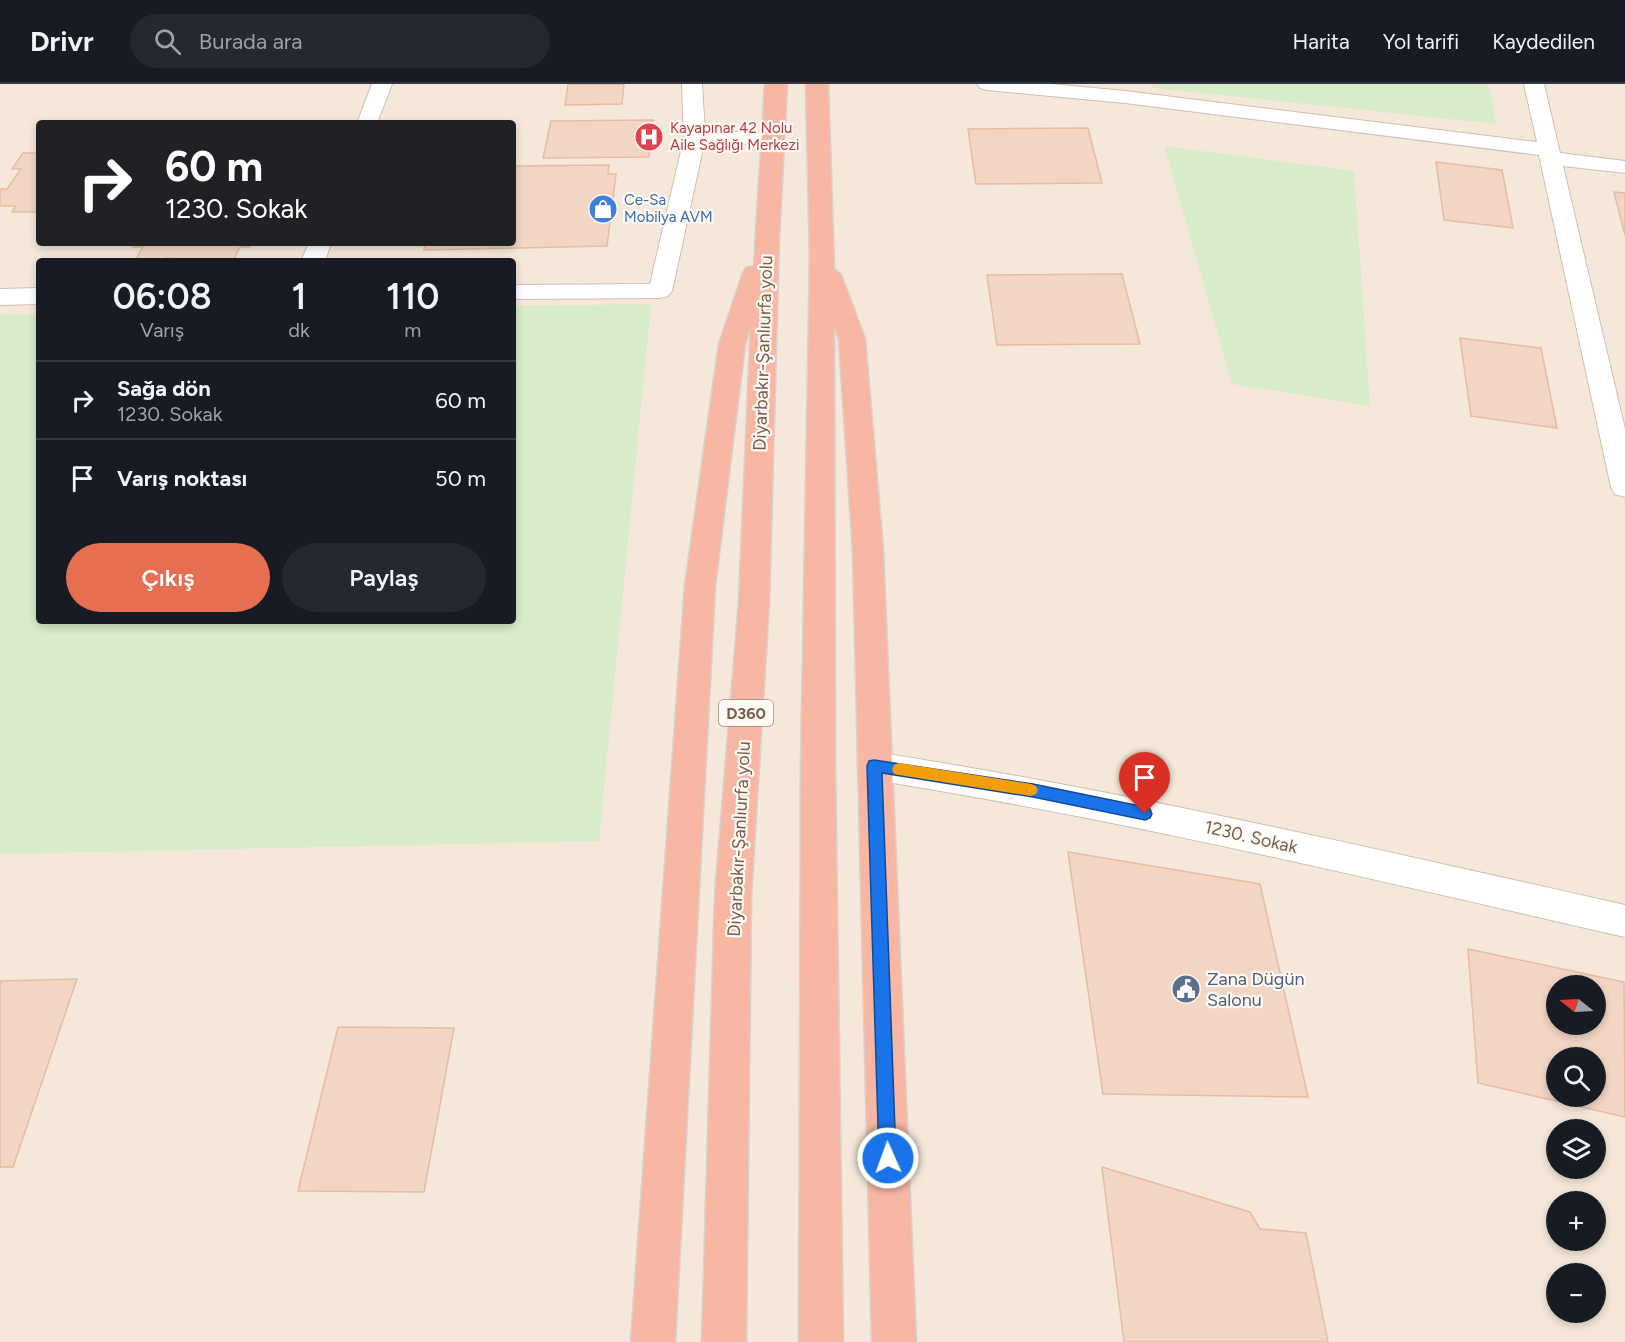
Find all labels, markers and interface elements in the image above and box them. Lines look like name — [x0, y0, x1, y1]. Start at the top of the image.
search box — [130, 14, 550, 68]
text: Drivr — [30, 24, 94, 58]
icon: search — [151, 25, 184, 58]
text: Burada ara — [199, 28, 303, 55]
text: Harita — [1293, 29, 1350, 54]
text: Yol tarifi — [1383, 29, 1459, 54]
text: Kaydedilen — [1492, 29, 1595, 54]
place label: Kayapınar 42 Nolu Aile Sağlığı Merkezi — [670, 119, 799, 154]
hospital icon: Kayapınar 42 Nolu Aile Sağlığı Merkezi — [633, 121, 665, 153]
text: 60 m — [165, 141, 263, 192]
icon: right — [66, 144, 144, 222]
place label: Ce-Sa Mobilya AVM — [624, 191, 713, 226]
text: 1230. Sokak — [165, 192, 307, 225]
shop icon: Ce-Sa Mobilya AVM — [587, 193, 619, 225]
street label: Diyarbakır-Şanlıurfa yolu — [749, 255, 777, 451]
text: 06:08 — [112, 275, 212, 318]
text: 1 — [291, 275, 306, 318]
text: 110 — [386, 275, 440, 318]
text: Varış — [140, 318, 184, 342]
text: dk — [288, 318, 310, 342]
text: m — [404, 318, 421, 342]
text: Sağa dön — [117, 375, 211, 402]
icon: right — [66, 384, 99, 417]
text: 60 m — [435, 387, 486, 414]
text: 1230. Sokak — [117, 402, 223, 426]
icon: arrive — [66, 462, 99, 495]
text: Varış noktası — [117, 465, 247, 492]
text: 50 m — [435, 465, 486, 492]
button: Çıkış — [66, 543, 270, 612]
button: Paylaş — [282, 543, 486, 612]
road number: D360 — [719, 700, 773, 726]
street label: Diyarbakır-Şanlıurfa yolu — [723, 741, 755, 937]
pin — [1119, 752, 1170, 814]
icon: arrive — [1128, 761, 1161, 794]
street label: 1230. Sokak — [1202, 816, 1300, 858]
place label: Zana Dügün Salonu — [1207, 968, 1304, 1011]
public building icon: Zana Dügün Salonu — [1170, 973, 1202, 1005]
north arrow — [1546, 975, 1606, 1035]
map controls — [1546, 975, 1606, 1323]
button: search — [1546, 1047, 1606, 1107]
button: layers — [1546, 1119, 1606, 1179]
position arrow — [856, 1126, 920, 1190]
button: + — [1546, 1191, 1606, 1251]
button: − — [1546, 1263, 1606, 1323]

